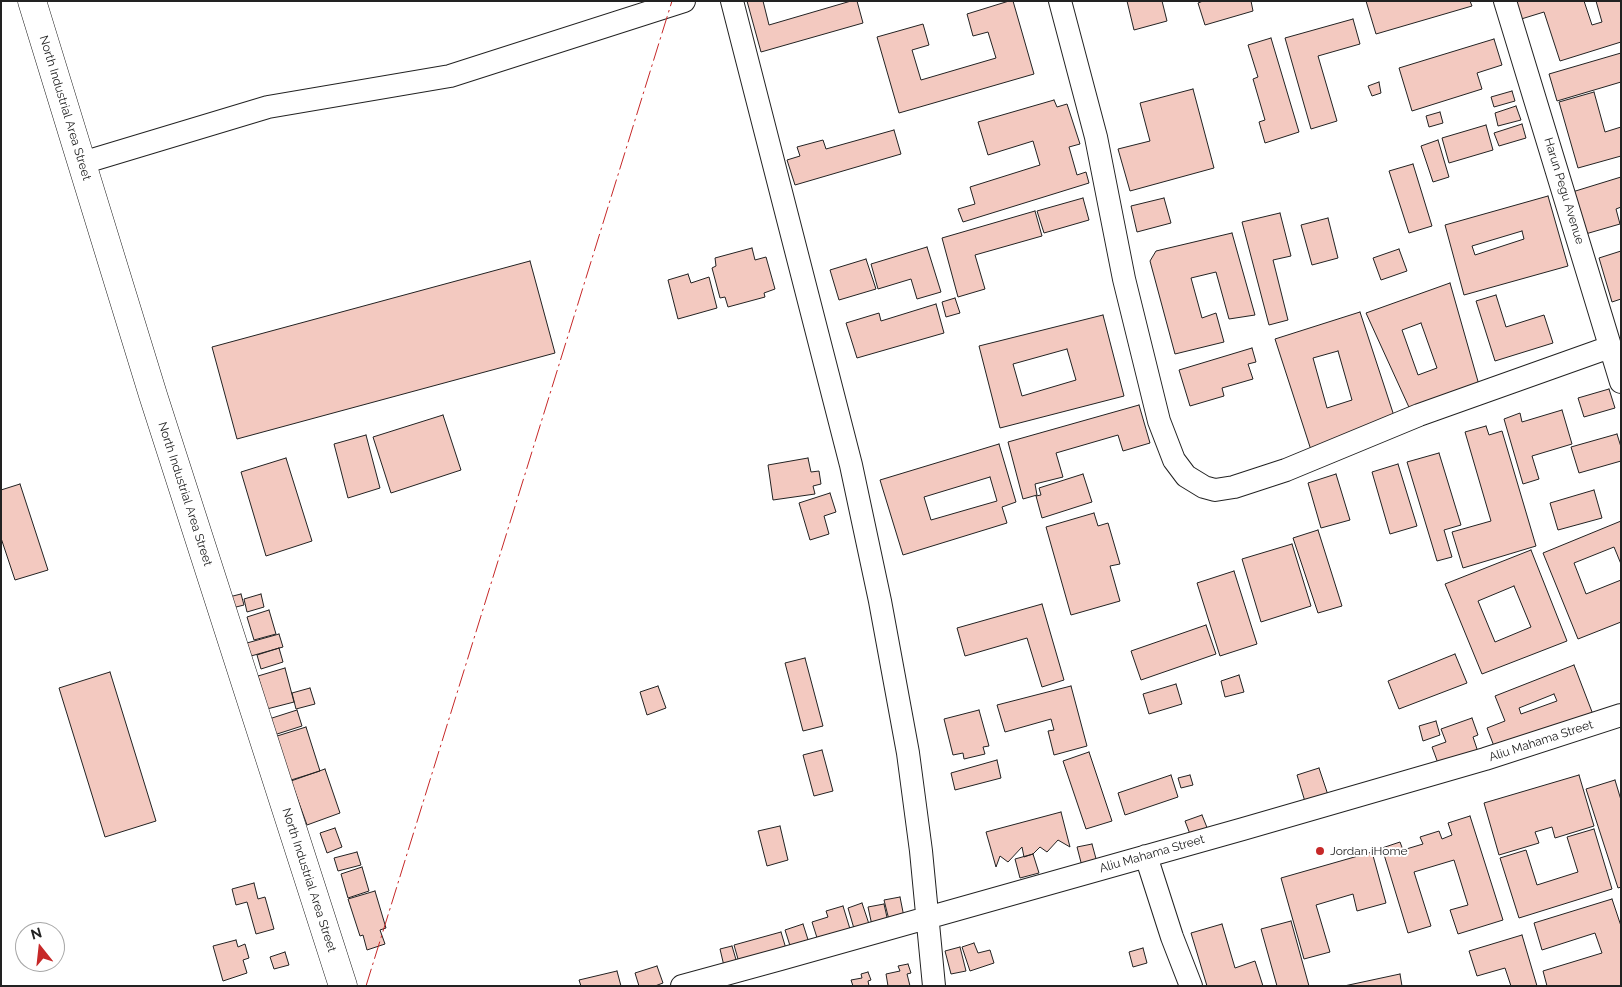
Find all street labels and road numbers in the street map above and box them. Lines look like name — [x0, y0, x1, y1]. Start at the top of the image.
street label: North Industrial Area Street — [36, 34, 94, 182]
street label: Harun Pegu Avenue — [1541, 136, 1587, 246]
street label: North Industrial Area Street — [155, 420, 215, 568]
street label: Aliu Mahama Street — [1487, 717, 1595, 765]
street label: North Industrial Area Street — [279, 806, 339, 954]
street label: Aliu Mahama Street — [1098, 832, 1206, 876]

